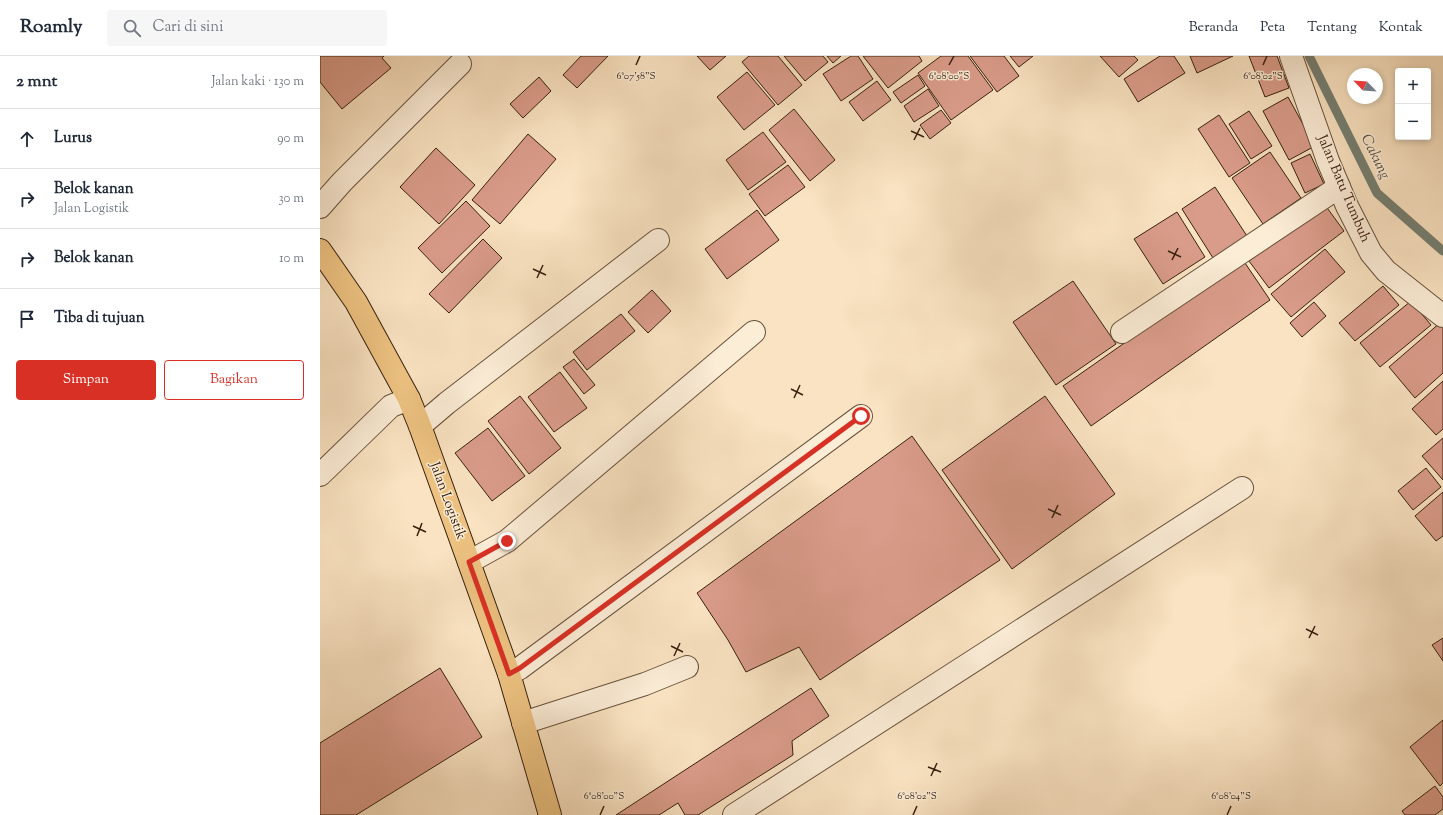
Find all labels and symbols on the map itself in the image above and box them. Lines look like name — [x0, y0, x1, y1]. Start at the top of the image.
north arrow — [1347, 68, 1383, 104]
text: 6°07'58"S — [617, 69, 656, 84]
text: 6°08'00"S — [929, 69, 969, 84]
text: 6°08'02"S — [1243, 69, 1283, 84]
street label: Jalan Batu Tumbuh — [1311, 131, 1375, 246]
water label: Cakung — [1355, 131, 1395, 184]
route start — [852, 407, 870, 425]
street label: Jalan Logistik — [423, 459, 470, 543]
route end — [498, 532, 516, 550]
text: 6°08'00"S — [584, 789, 624, 804]
text: 6°08'02"S — [897, 789, 937, 804]
text: 6°08'04"S — [1211, 789, 1251, 804]

